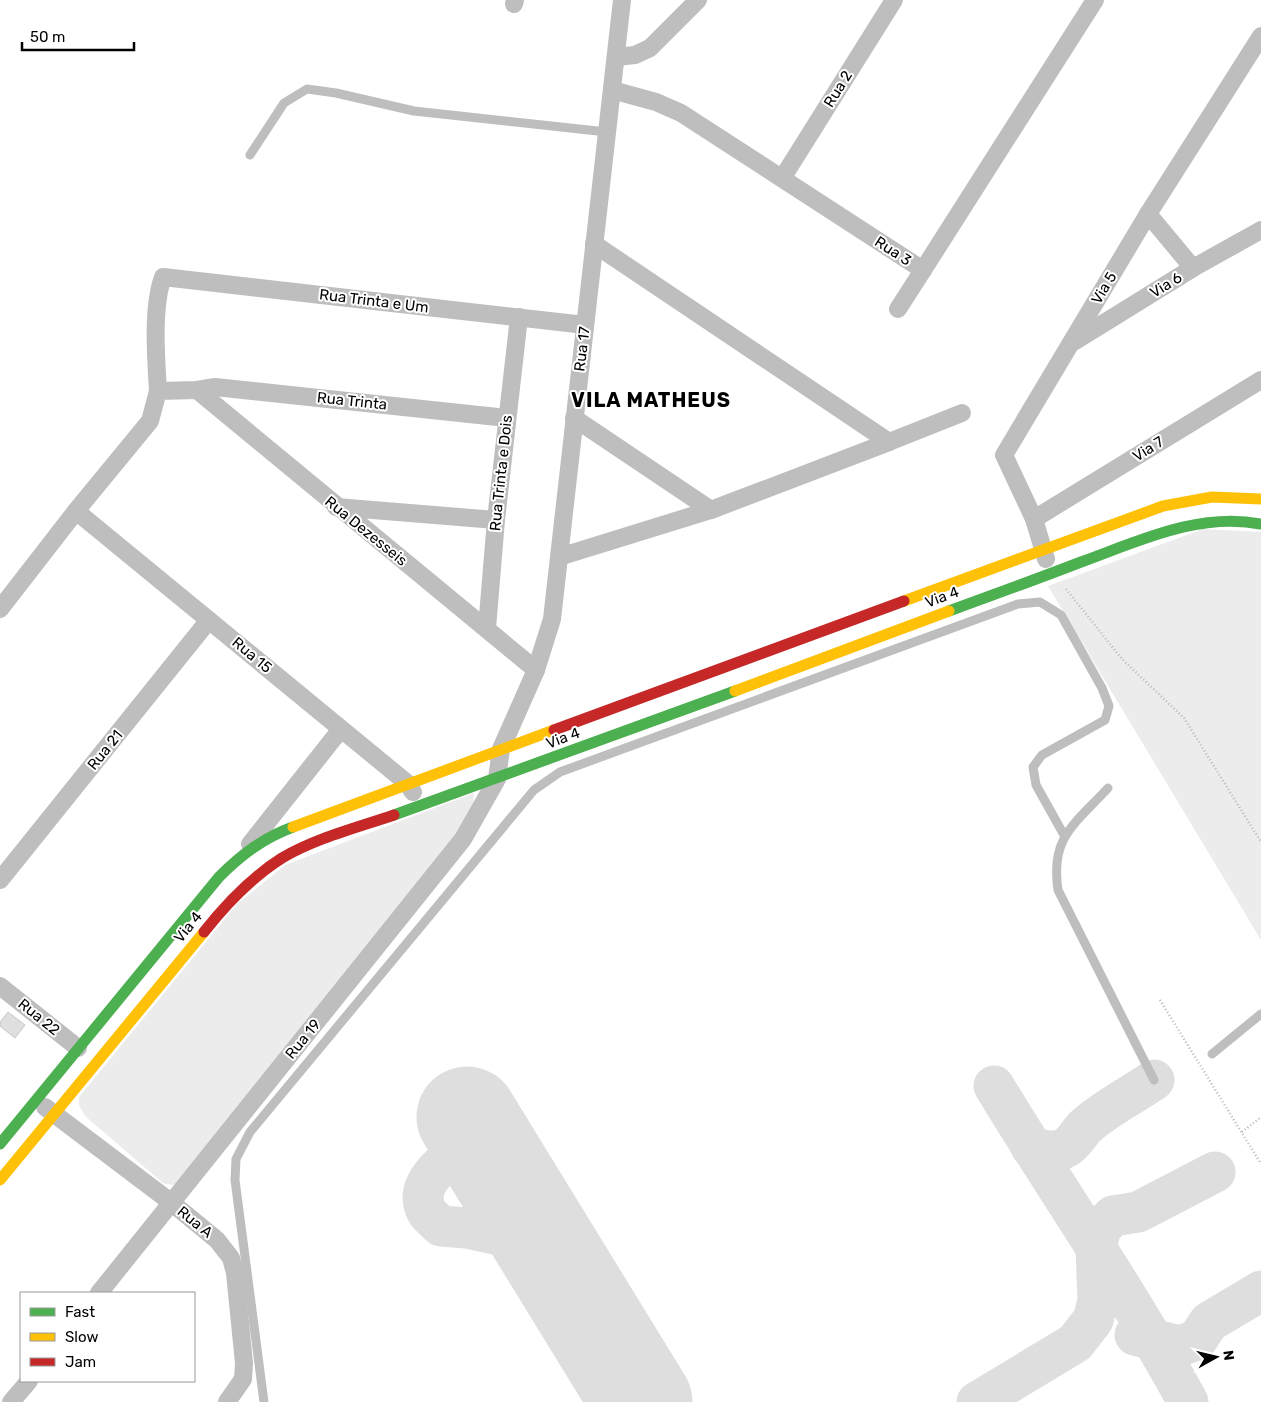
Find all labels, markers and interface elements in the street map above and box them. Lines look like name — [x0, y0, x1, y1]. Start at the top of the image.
scale bar — [22, 20, 135, 52]
text: 50 m — [30, 28, 65, 46]
street label: Rua 2 — [820, 67, 856, 111]
street label: Rua 3 — [871, 233, 915, 269]
street label: Via 6 — [1147, 268, 1185, 302]
street label: Via 5 — [1087, 269, 1121, 307]
street label: Rua Trinta e Um — [318, 285, 430, 317]
street label: Rua 17 — [570, 325, 594, 372]
street label: Rua Trinta — [316, 388, 388, 414]
district label: VILA MATHEUS — [571, 388, 731, 412]
street label: Rua Trinta e Dois — [486, 414, 516, 532]
street label: Via 7 — [1129, 432, 1167, 465]
street label: Rua Dezesseis — [321, 492, 411, 570]
street label: Via 4 — [923, 583, 961, 611]
street label: Rua 15 — [229, 633, 276, 677]
street label: Via 4 — [544, 724, 582, 752]
street label: Rua 21 — [84, 726, 126, 774]
street label: Via 4 — [170, 908, 206, 946]
street label: Rua 22 — [15, 995, 64, 1039]
street label: Rua 19 — [281, 1015, 325, 1063]
street label: Rua A — [174, 1202, 216, 1242]
legend — [20, 1292, 195, 1382]
text: Fast — [65, 1303, 95, 1321]
text: Slow — [65, 1328, 98, 1346]
north arrow — [1191, 1332, 1241, 1382]
text: N — [1219, 1349, 1237, 1361]
text: Jam — [65, 1353, 96, 1371]

